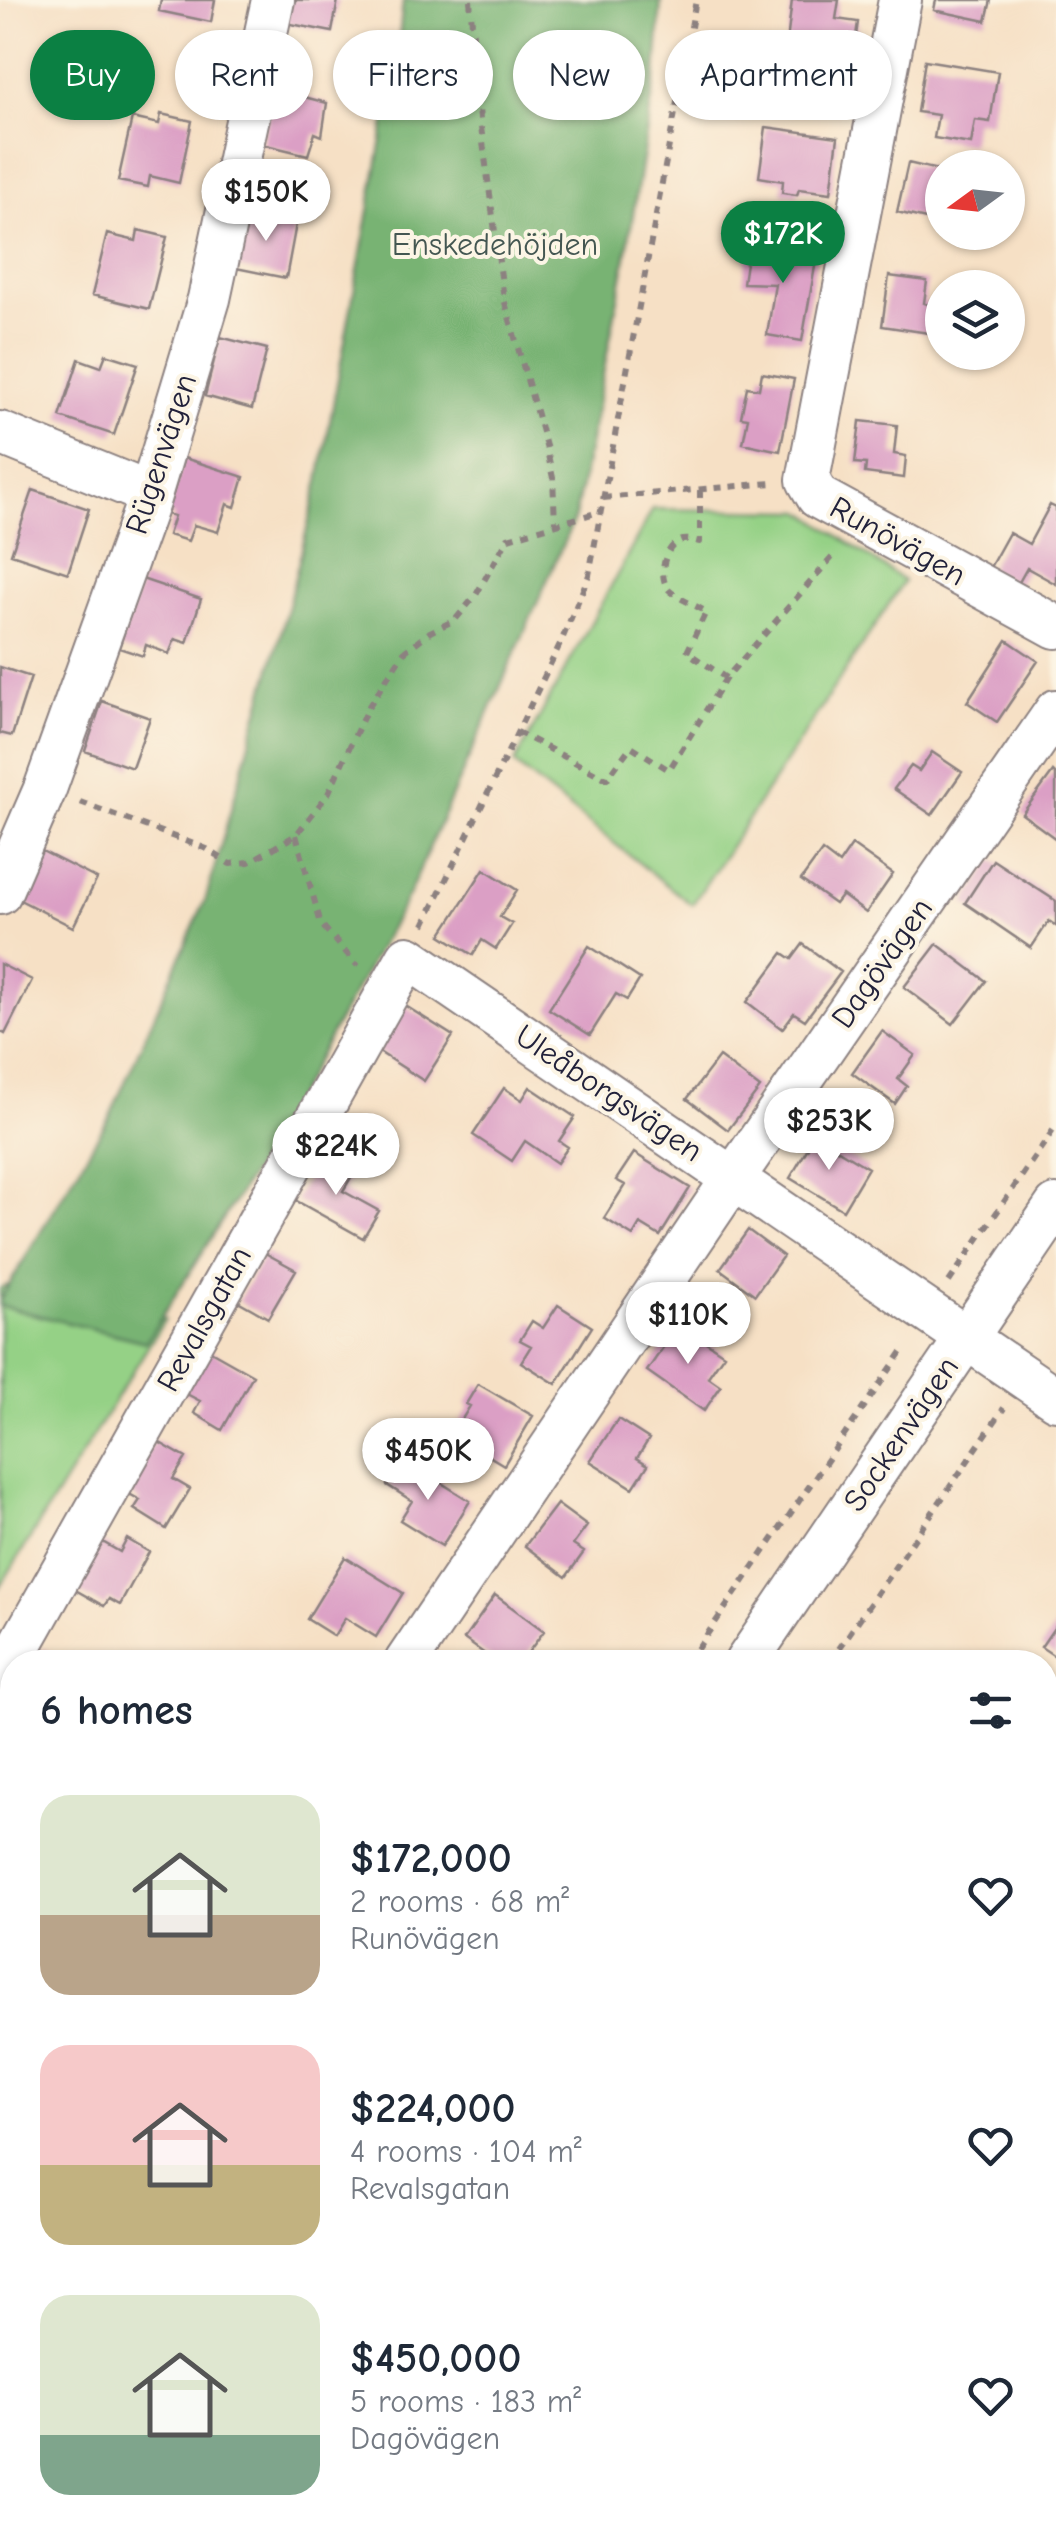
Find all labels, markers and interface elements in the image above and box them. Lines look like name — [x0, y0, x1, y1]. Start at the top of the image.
chip: Buy — [30, 30, 155, 120]
chip: Rent — [175, 30, 313, 120]
chip: Filters — [333, 30, 493, 120]
chip: New — [513, 30, 645, 120]
chip: Apartment — [665, 30, 892, 120]
north arrow — [925, 150, 1025, 250]
map controls — [925, 150, 1025, 370]
pin: $150K — [196, 159, 336, 244]
text: $150K — [223, 173, 309, 210]
pin: $172K — [713, 201, 853, 286]
text: $172K — [743, 215, 823, 252]
park label: Enskedehöjden — [392, 226, 598, 263]
button: layers — [925, 270, 1025, 370]
street label: Rügenvägen — [118, 369, 204, 539]
street label: Runövägen — [824, 489, 972, 593]
street label: Dagövägen — [824, 891, 940, 1035]
street label: Uleåborgsvägen — [508, 1017, 710, 1169]
pin: $253K — [759, 1088, 899, 1173]
text: $253K — [786, 1102, 872, 1139]
pin: $224K — [266, 1113, 406, 1198]
text: $224K — [294, 1127, 378, 1164]
street label: Revalsgatan — [149, 1240, 259, 1398]
pin: $110K — [618, 1282, 758, 1367]
text: $110K — [648, 1296, 728, 1333]
street label: Sockenvägen — [836, 1350, 966, 1518]
pin: $450K — [358, 1418, 498, 1503]
text: $450K — [384, 1432, 472, 1469]
icon: filters — [963, 1683, 1018, 1738]
text: 6 homes — [40, 1686, 193, 1735]
text: $172,000 — [350, 1834, 512, 1883]
icon: home — [120, 1835, 240, 1955]
icon: heart — [963, 1868, 1018, 1923]
text: 2 rooms · 68 m² — [350, 1883, 569, 1920]
text: Runövägen — [350, 1920, 500, 1957]
text: $224,000 — [350, 2084, 516, 2133]
icon: home — [120, 2085, 240, 2205]
icon: heart — [963, 2118, 1018, 2173]
text: 4 rooms · 104 m² — [350, 2133, 582, 2170]
text: Revalsgatan — [350, 2170, 510, 2207]
text: $450,000 — [350, 2334, 521, 2383]
icon: home — [120, 2335, 240, 2455]
icon: heart — [963, 2368, 1018, 2423]
text: 5 rooms · 183 m² — [350, 2383, 581, 2420]
text: Dagövägen — [350, 2420, 500, 2457]

